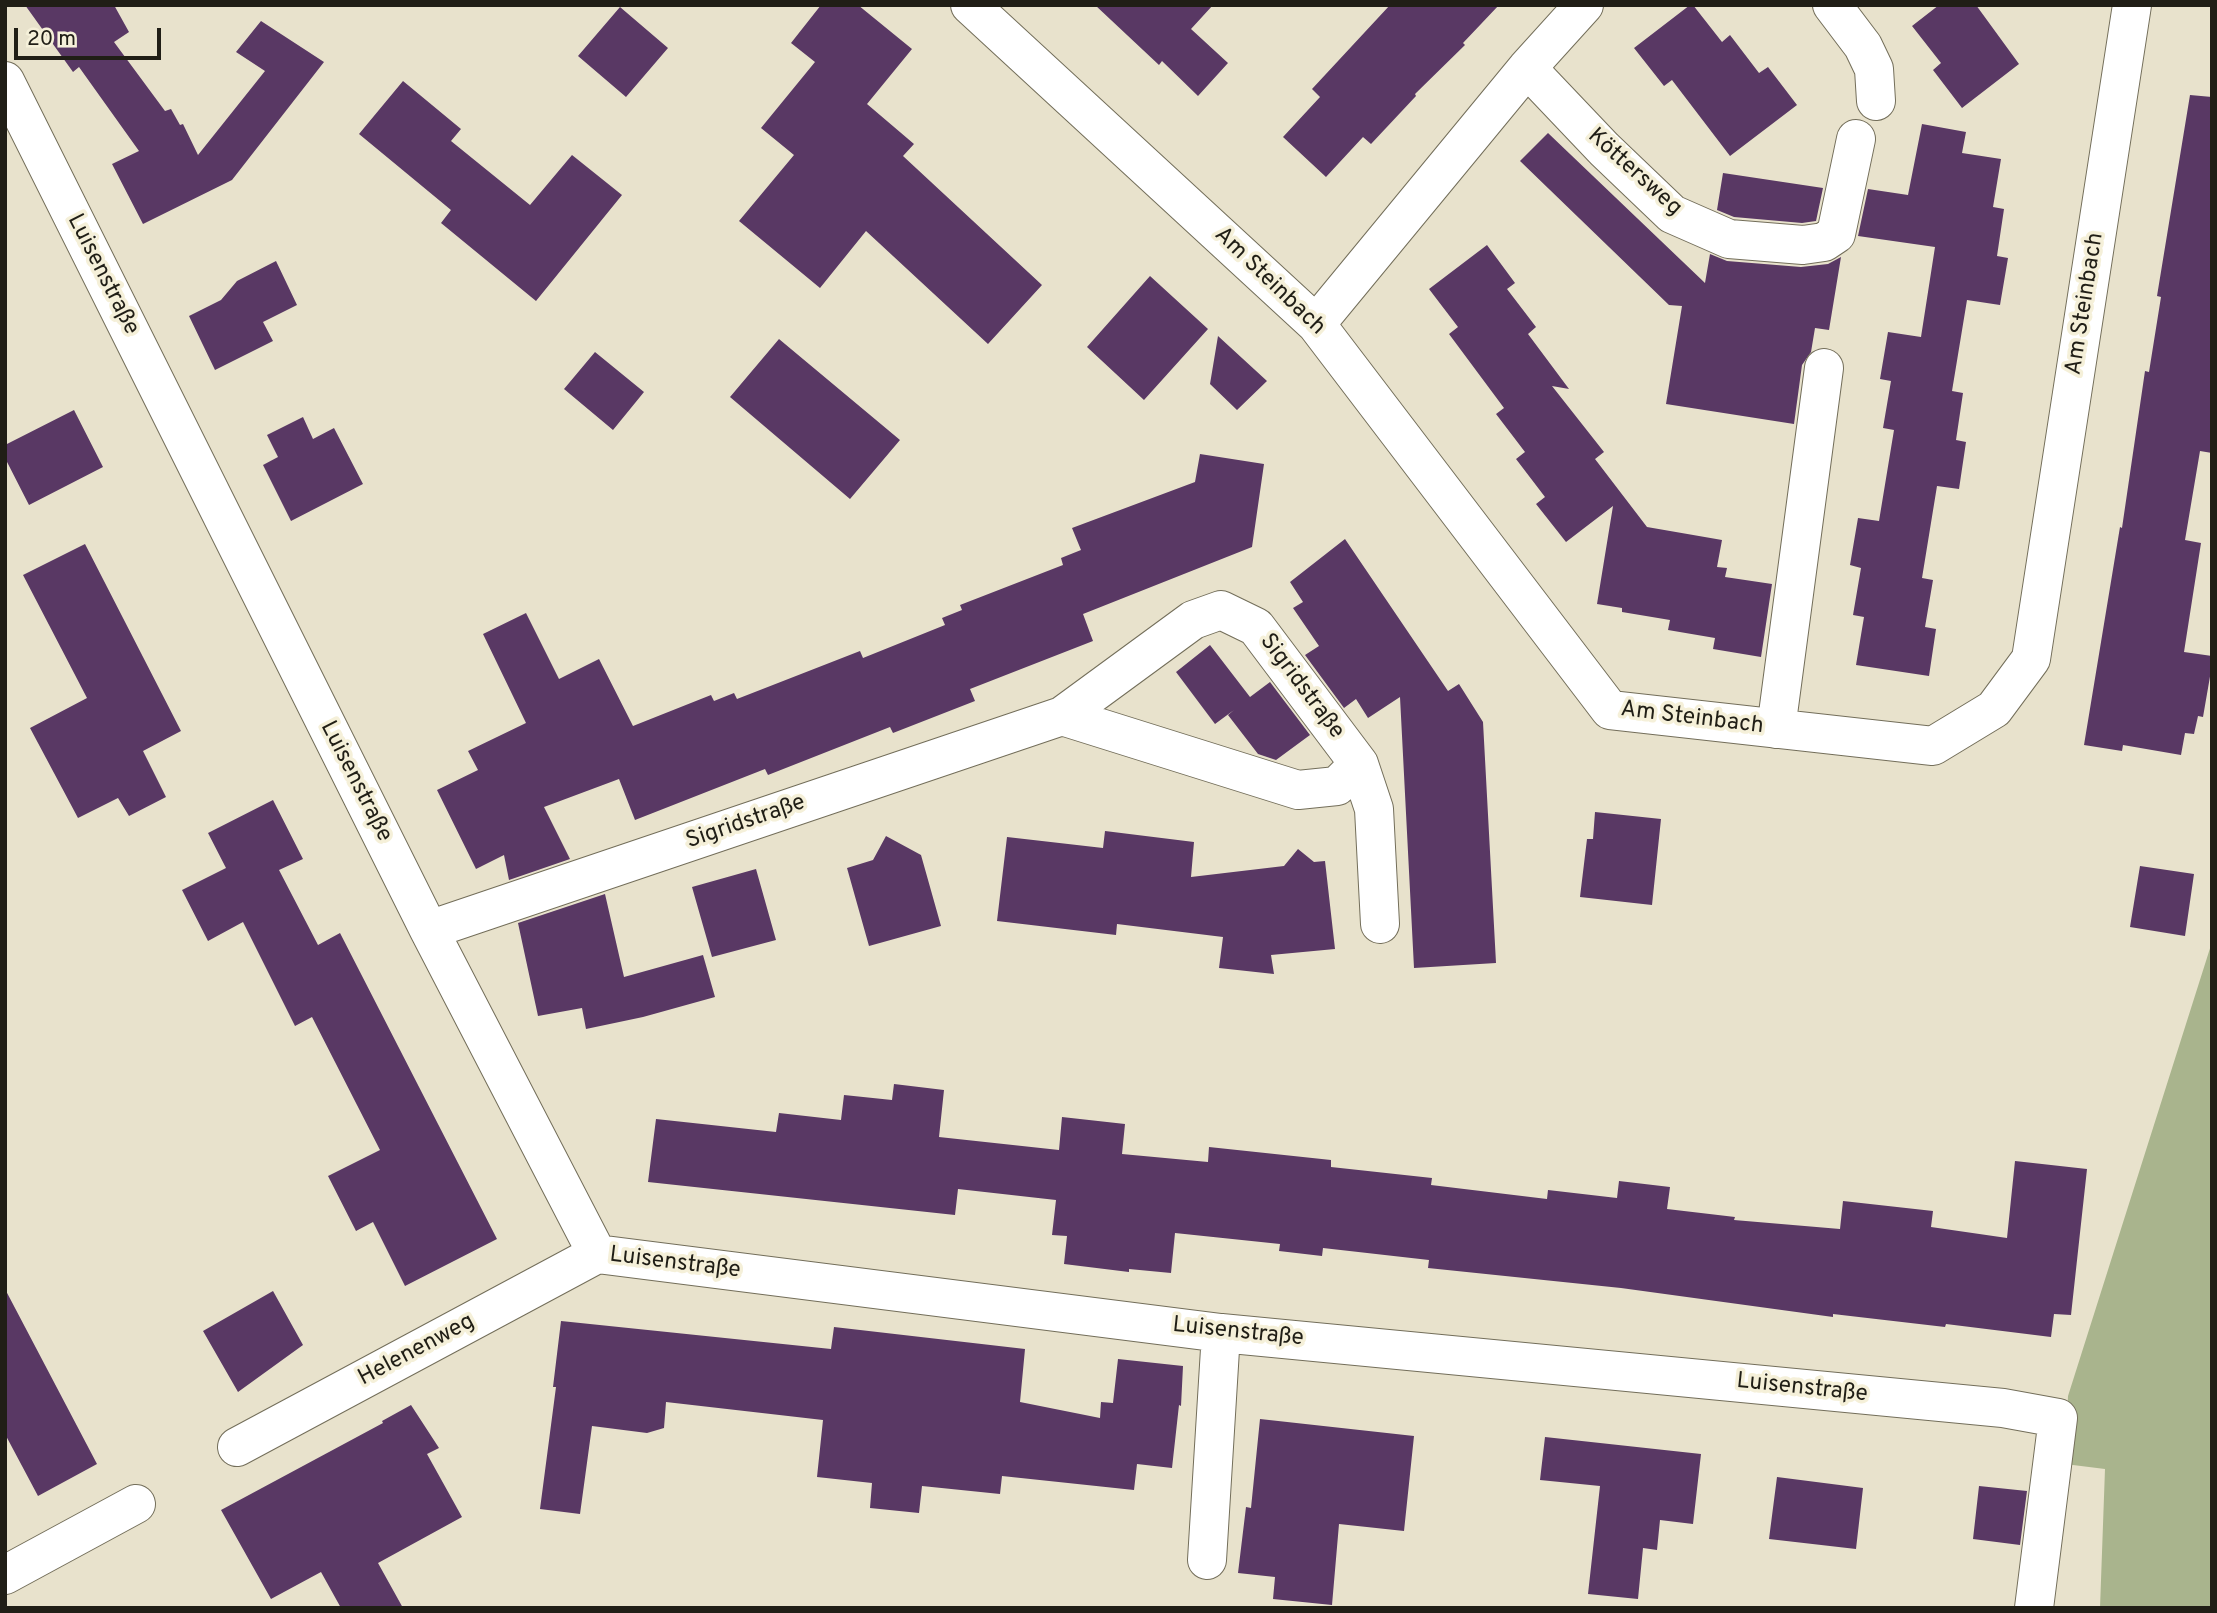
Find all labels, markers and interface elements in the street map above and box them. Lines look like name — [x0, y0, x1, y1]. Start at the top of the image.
scale bar — [18, 14, 164, 58]
text: 20 m — [27, 26, 76, 53]
street label: Köttersweg — [1581, 123, 1687, 223]
street label: Luisenstraße — [60, 210, 144, 340]
street label: Am Steinbach — [1208, 222, 1330, 342]
street label: Am Steinbach — [2061, 231, 2111, 377]
street label: Sigridstraße — [1253, 629, 1349, 745]
street label: Am Steinbach — [1619, 697, 1765, 741]
street label: Luisenstraße — [313, 717, 397, 847]
street label: Sigridstraße — [683, 790, 809, 856]
street label: Luisenstraße — [608, 1242, 742, 1286]
street label: Helenenweg — [354, 1309, 480, 1393]
street label: Luisenstraße — [1171, 1312, 1305, 1354]
street label: Luisenstraße — [1735, 1368, 1869, 1410]

